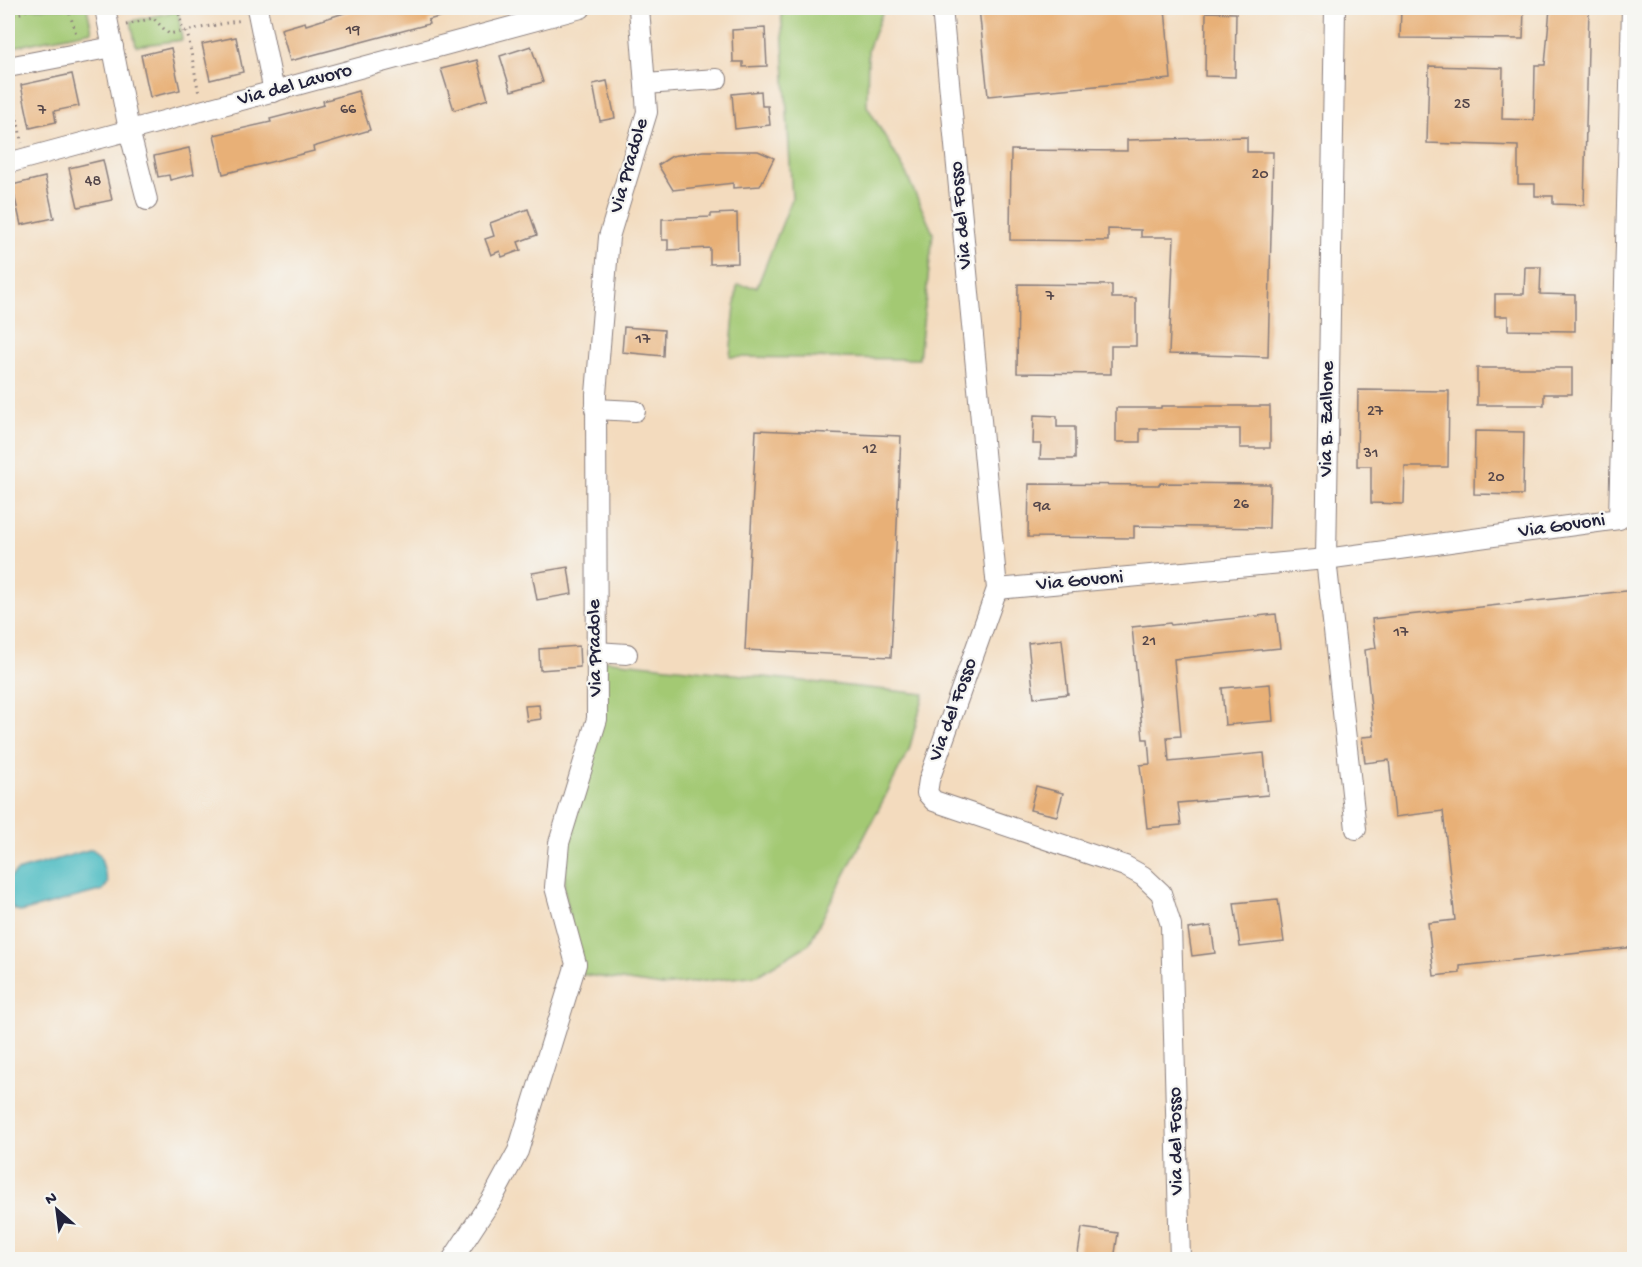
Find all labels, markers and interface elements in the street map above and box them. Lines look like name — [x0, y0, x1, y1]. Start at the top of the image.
house number: 19 — [345, 22, 360, 41]
street label: Via del Lavoro — [234, 60, 355, 113]
house number: 25 — [1454, 96, 1470, 115]
house number: 66 — [340, 101, 357, 120]
house number: 7 — [37, 102, 47, 121]
street label: Via Pradole — [605, 115, 655, 217]
street label: Via del Fosso — [946, 160, 978, 271]
house number: 20 — [1252, 166, 1268, 185]
house number: 48 — [85, 173, 101, 192]
house number: 7 — [1045, 288, 1055, 307]
house number: 17 — [635, 331, 651, 350]
street label: Via B. Zallone — [1315, 360, 1341, 478]
house number: 27 — [1367, 403, 1384, 422]
house number: 12 — [862, 441, 877, 460]
house number: 31 — [1363, 445, 1378, 464]
house number: 20 — [1488, 469, 1504, 488]
house number: 26 — [1233, 496, 1250, 515]
house number: 9a — [1033, 498, 1052, 517]
street label: Via Govoni — [1516, 510, 1607, 545]
street label: Via Govoni — [1034, 567, 1125, 597]
street label: Via Pradole — [584, 598, 608, 698]
house number: 17 — [1393, 624, 1409, 643]
house number: 21 — [1142, 633, 1156, 652]
street label: Via del Fosso — [924, 655, 983, 766]
street label: Via del Fosso — [1165, 1087, 1189, 1196]
north arrow — [27, 1180, 87, 1240]
text: N — [43, 1189, 61, 1211]

